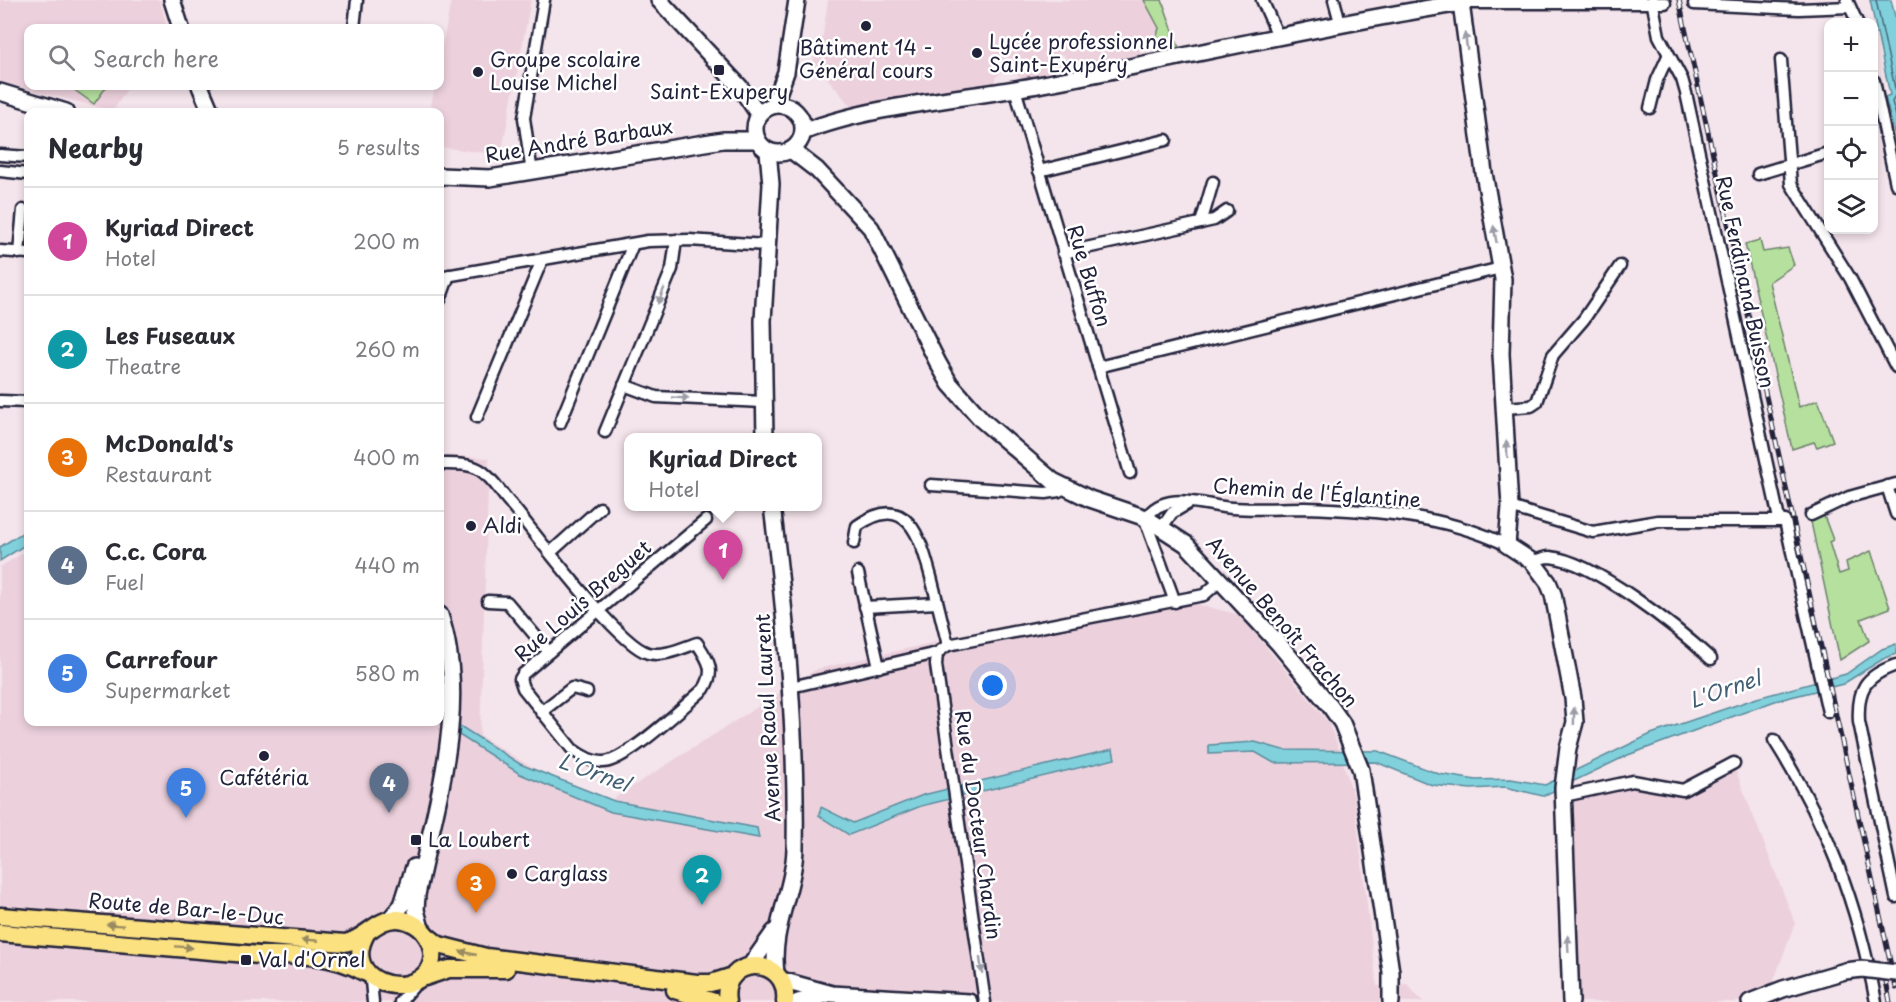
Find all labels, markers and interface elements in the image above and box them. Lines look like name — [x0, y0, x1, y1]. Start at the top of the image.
map controls — [1824, 18, 1878, 234]
button: + — [1824, 18, 1878, 72]
marker: Bâtiment 14 - Général cours — [859, 19, 873, 33]
search box — [24, 24, 444, 90]
place label: Lycée professionnel Saint-Exupéry — [989, 26, 1174, 79]
one-way arrow — [1462, 31, 1471, 50]
place label: Bâtiment 14 - Général cours — [799, 32, 933, 85]
icon: search — [45, 41, 78, 74]
text: Search here — [93, 41, 219, 74]
place label: Groupe scolaire Louise Michel — [490, 44, 641, 97]
marker: Lycée professionnel Saint-Exupéry — [970, 46, 984, 60]
marker: Saint-Exupery — [712, 63, 726, 77]
marker: Groupe scolaire Louise Michel — [471, 65, 485, 79]
button: − — [1824, 72, 1878, 126]
place label: Saint-Exupery — [650, 76, 788, 106]
street label: Rue André Barbaux — [483, 110, 675, 170]
button: locate — [1824, 126, 1878, 180]
text: Nearby — [48, 128, 143, 167]
text: 5 results — [337, 132, 420, 162]
street label: Rue Ferdinand Buisson — [1709, 173, 1783, 391]
button: layers — [1824, 180, 1878, 234]
text: Kyriad Direct — [105, 210, 254, 243]
street label: Rue Buffon — [1060, 221, 1120, 330]
one-way arrow — [1490, 224, 1499, 243]
text: 1 — [63, 226, 72, 256]
text: 200 m — [353, 226, 420, 256]
text: Hotel — [105, 243, 156, 273]
one-way arrow — [656, 288, 666, 306]
text: Les Fuseaux — [105, 318, 235, 351]
text: 2 — [60, 334, 75, 364]
text: 260 m — [355, 334, 420, 364]
text: Theatre — [105, 351, 181, 381]
one-way arrow — [671, 394, 690, 403]
text: McDonald's — [105, 426, 234, 459]
popup — [624, 433, 822, 511]
one-way arrow — [1503, 439, 1512, 458]
text: Kyriad Direct — [649, 441, 797, 474]
text: 3 — [61, 442, 74, 472]
text: 400 m — [353, 442, 420, 472]
text: Restaurant — [105, 459, 212, 489]
street label: Chemin de l'Églantine — [1212, 470, 1422, 514]
text: Hotel — [649, 474, 700, 504]
place label: Aldi — [483, 510, 522, 540]
marker: Aldi — [464, 519, 478, 533]
street label: Avenue Benoît Frachon — [1200, 529, 1366, 714]
pin: 1 — [704, 530, 742, 580]
street label: Rue Louis Breguet — [507, 532, 657, 668]
text: C.c. Cora — [105, 534, 207, 567]
text: 4 — [61, 550, 74, 580]
text: 440 m — [355, 550, 420, 580]
text: Fuel — [105, 567, 144, 597]
street label: Avenue Raoul Laurent — [747, 613, 787, 823]
text: Carrefour — [105, 642, 218, 675]
text: 5 — [61, 658, 74, 688]
text: 580 m — [355, 658, 420, 688]
water label: L'Ornel — [1684, 660, 1767, 715]
your location — [978, 671, 1007, 700]
text: Supermarket — [105, 675, 231, 705]
one-way arrow — [1569, 707, 1579, 726]
street label: Rue du Docteur Chardin — [948, 708, 1010, 941]
water label: L'Ornel — [555, 743, 638, 800]
marker: Cafétéria — [257, 749, 271, 763]
place label: Cafétéria — [219, 762, 309, 792]
pin: 4 — [370, 764, 408, 813]
pin: 5 — [166, 768, 206, 818]
place label: La Loubert — [428, 824, 530, 854]
marker: La Loubert — [409, 833, 423, 847]
pin: 2 — [682, 856, 722, 905]
place label: Carglass — [524, 858, 608, 888]
pin: 3 — [456, 864, 496, 913]
marker: Carglass — [505, 867, 519, 881]
street label: Route de Bar-le-Duc — [87, 885, 285, 931]
one-way arrow — [106, 920, 125, 930]
one-way arrow — [1564, 934, 1573, 953]
one-way arrow — [300, 936, 319, 945]
one-way arrow — [174, 942, 193, 951]
place label: Val d'Ornel — [258, 944, 366, 974]
one-way arrow — [458, 947, 477, 957]
marker: Val d'Ornel — [239, 953, 253, 967]
one-way arrow — [976, 956, 985, 975]

